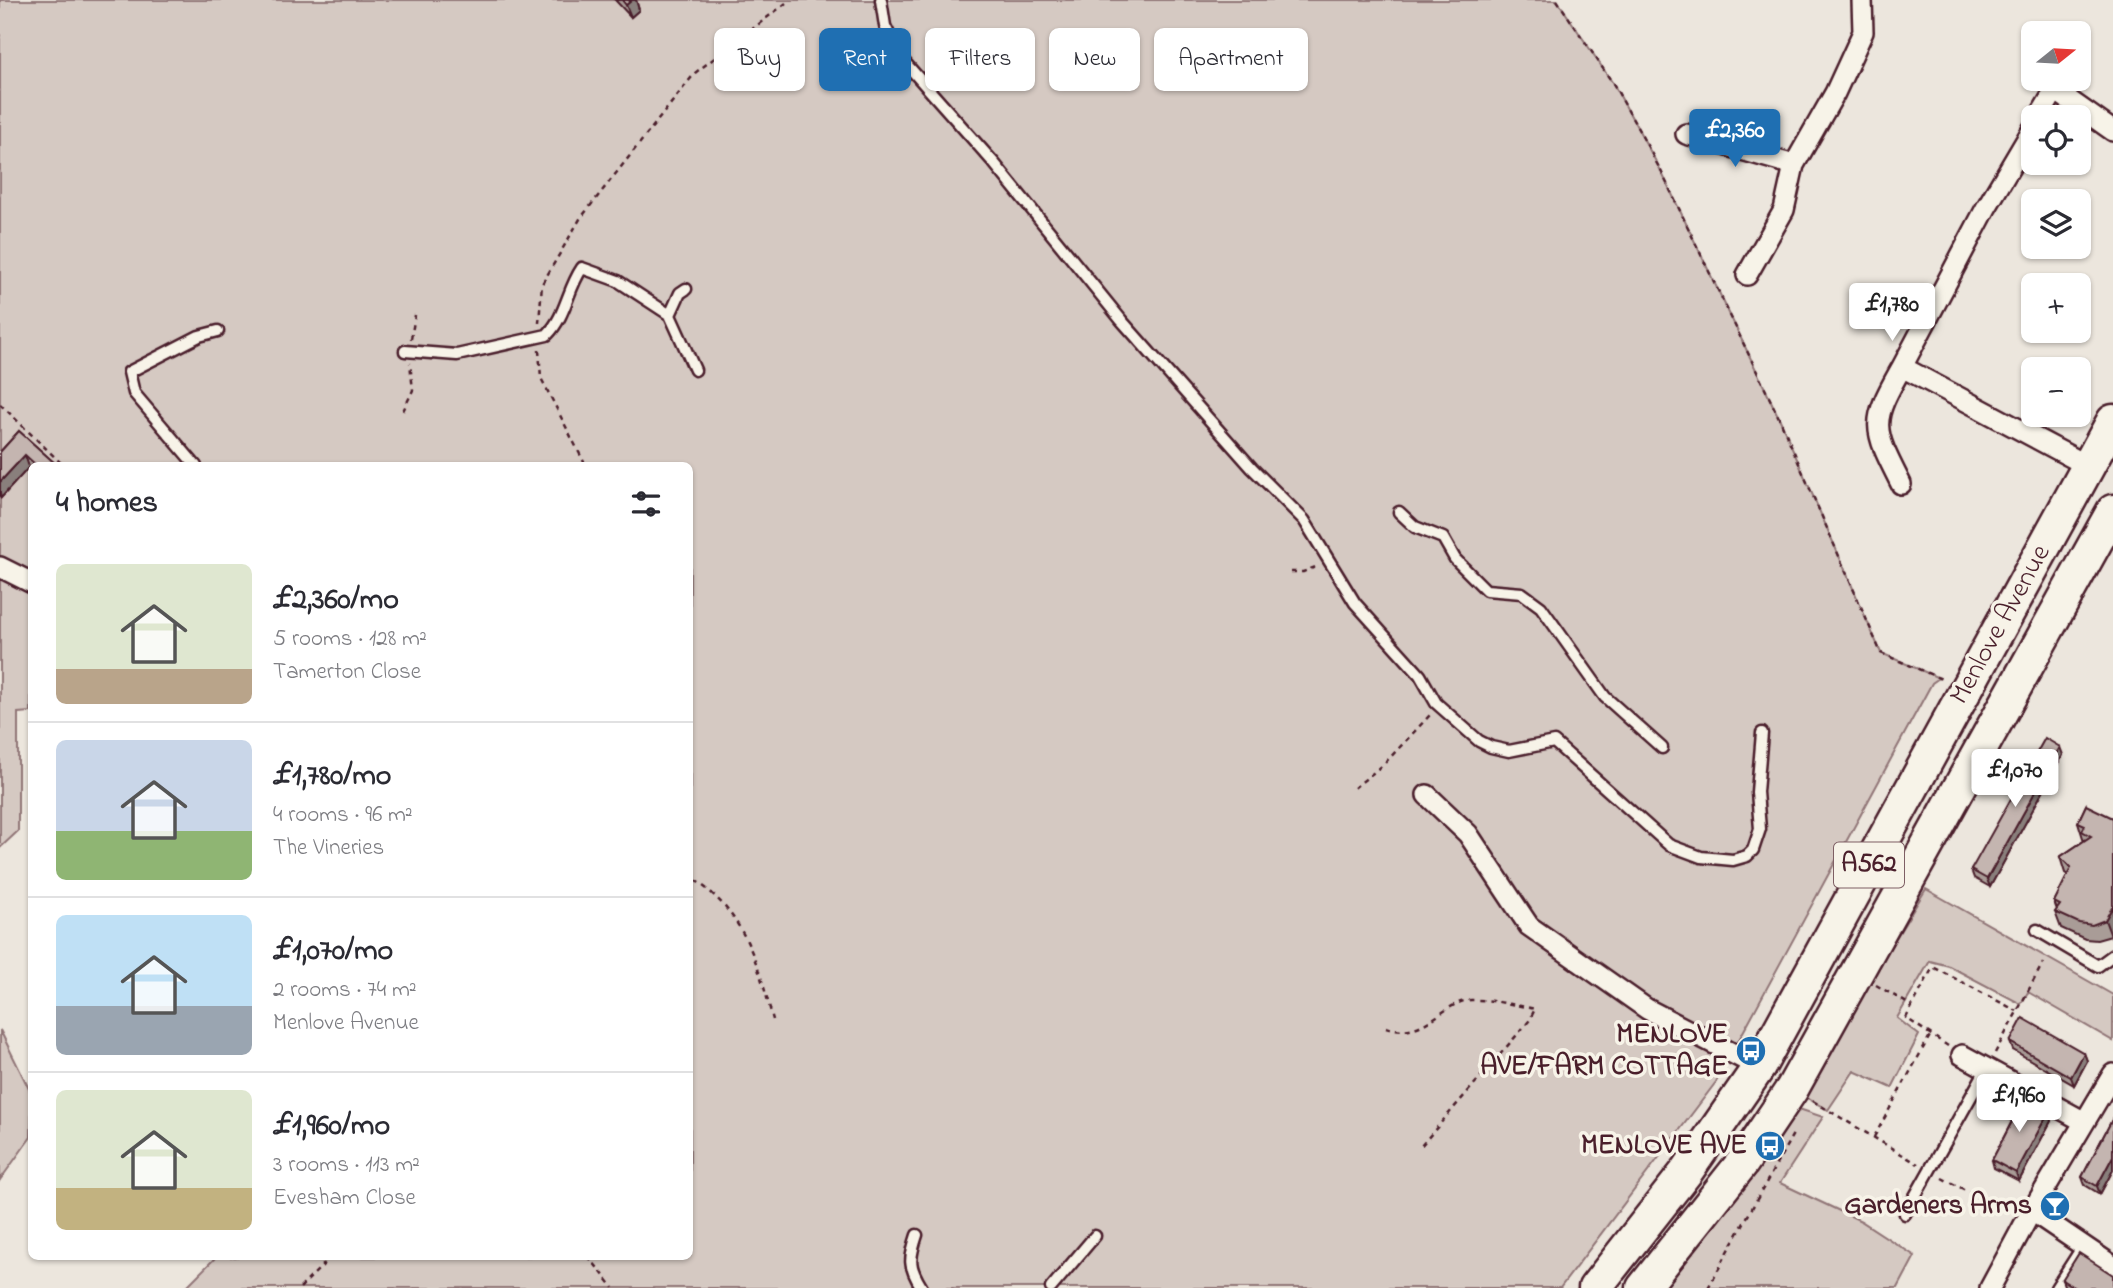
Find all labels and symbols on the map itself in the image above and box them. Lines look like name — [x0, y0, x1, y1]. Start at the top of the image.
north arrow — [2021, 21, 2091, 91]
pin: £2,360 — [1678, 110, 1792, 169]
pin: £1,780 — [1835, 284, 1949, 343]
street label: Menlove Avenue — [1940, 537, 2062, 713]
pin: £1,070 — [1958, 750, 2072, 809]
road number: A562 — [1834, 842, 1904, 888]
place label: MENLOVE AVE/FARM COTTAGE — [1480, 1015, 1728, 1088]
bus stop icon: MENLOVE AVE/FARM COTTAGE — [1734, 1034, 1768, 1068]
pin: £1,960 — [1962, 1074, 2076, 1134]
place label: MENLOVE AVE — [1581, 1126, 1747, 1167]
bus stop icon: MENLOVE AVE — [1753, 1129, 1787, 1163]
place label: Gardeners Arms — [1844, 1186, 2032, 1227]
bar icon: Gardeners Arms — [2038, 1189, 2072, 1223]

